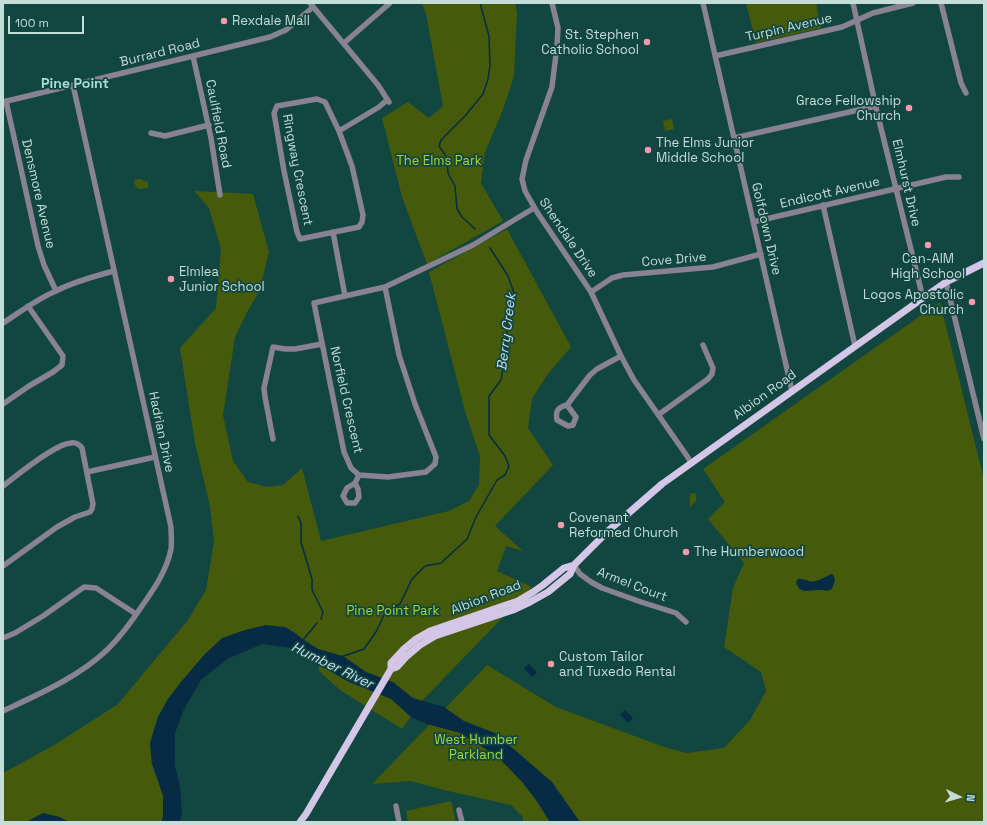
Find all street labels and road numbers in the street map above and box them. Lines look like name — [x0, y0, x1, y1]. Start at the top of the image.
street label: Turpin Avenue — [744, 10, 834, 46]
street label: Burrard Road — [118, 36, 202, 70]
street label: Caulfield Road — [202, 78, 234, 170]
street label: Ringway Crescent — [279, 113, 315, 227]
street label: Densmore Avenue — [18, 138, 58, 250]
street label: Elmhurst Drive — [888, 138, 924, 228]
street label: Endicott Avenue — [779, 174, 881, 212]
street label: Golfdown Drive — [748, 181, 784, 277]
street label: Shendale Drive — [536, 195, 600, 281]
street label: Cove Drive — [641, 249, 707, 271]
street label: Norfield Crescent — [326, 345, 366, 455]
street label: Albion Road — [730, 367, 800, 423]
street label: Hadrian Drive — [145, 390, 177, 474]
street label: Armel Court — [595, 565, 669, 605]
street label: Albion Road — [449, 577, 523, 619]

